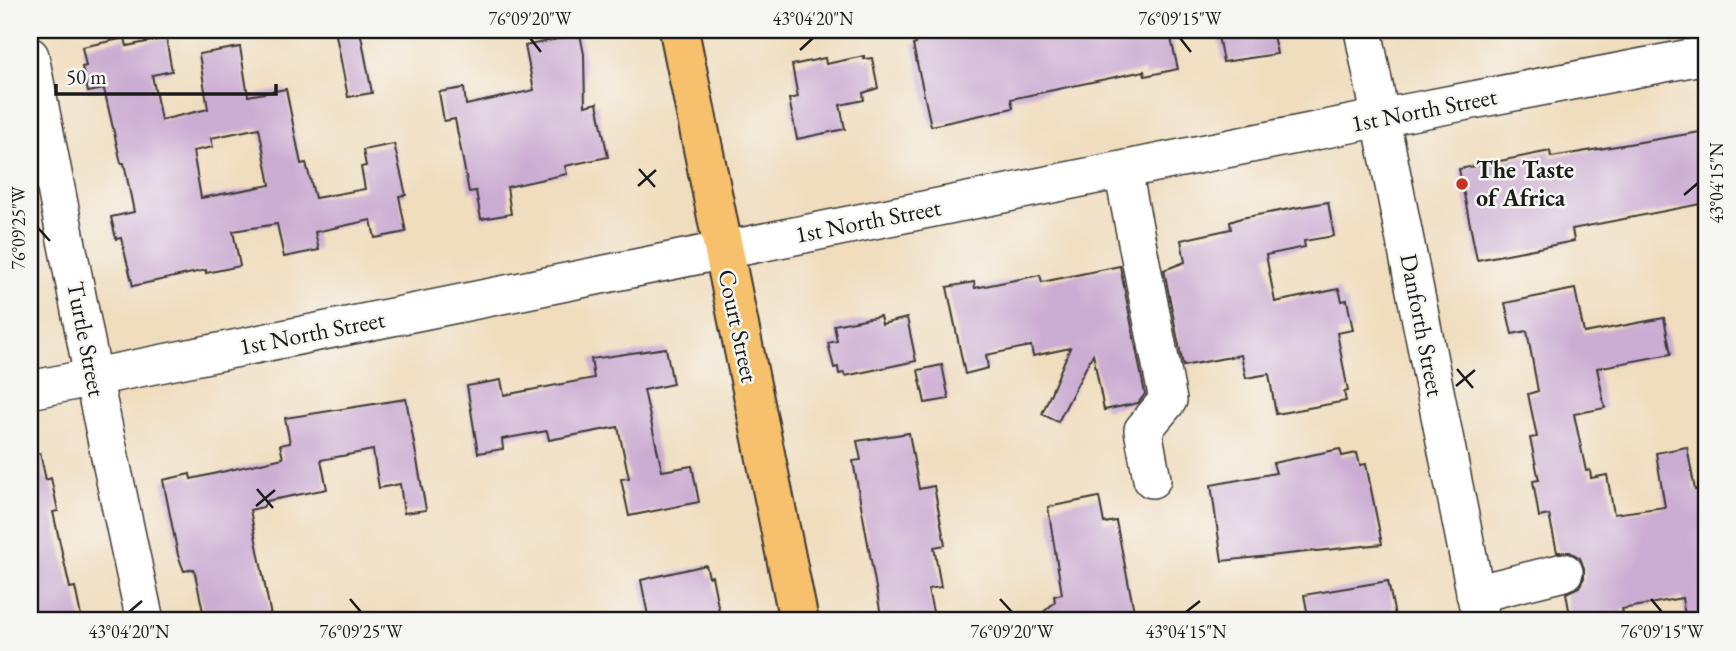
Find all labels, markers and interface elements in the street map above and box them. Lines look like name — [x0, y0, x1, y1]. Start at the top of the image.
text: 76°09'20"W — [488, 7, 572, 30]
text: 43°04'20"N — [773, 7, 854, 30]
text: 76°09'15"W — [1138, 7, 1222, 30]
scale bar — [56, 52, 276, 96]
text: 50 m — [66, 63, 107, 90]
street label: 1st North Street — [1348, 80, 1500, 139]
text: 43°04'15"N — [1705, 142, 1728, 223]
place label: The Taste of Africa — [1476, 154, 1574, 213]
marker: The Taste of Africa — [1454, 176, 1470, 192]
text: 76°09'25"W — [7, 186, 30, 270]
street label: 1st North Street — [792, 191, 944, 250]
street label: Danforth Street — [1393, 251, 1452, 399]
street label: Court Street — [711, 267, 766, 386]
street label: Turtle Street — [60, 279, 113, 400]
street label: 1st North Street — [236, 303, 388, 362]
text: 43°04'20"N — [89, 620, 170, 643]
text: 76°09'25"W — [319, 620, 403, 643]
text: 76°09'20"W — [970, 620, 1054, 643]
text: 43°04'15"N — [1146, 620, 1227, 643]
text: 76°09'15"W — [1620, 620, 1704, 643]

